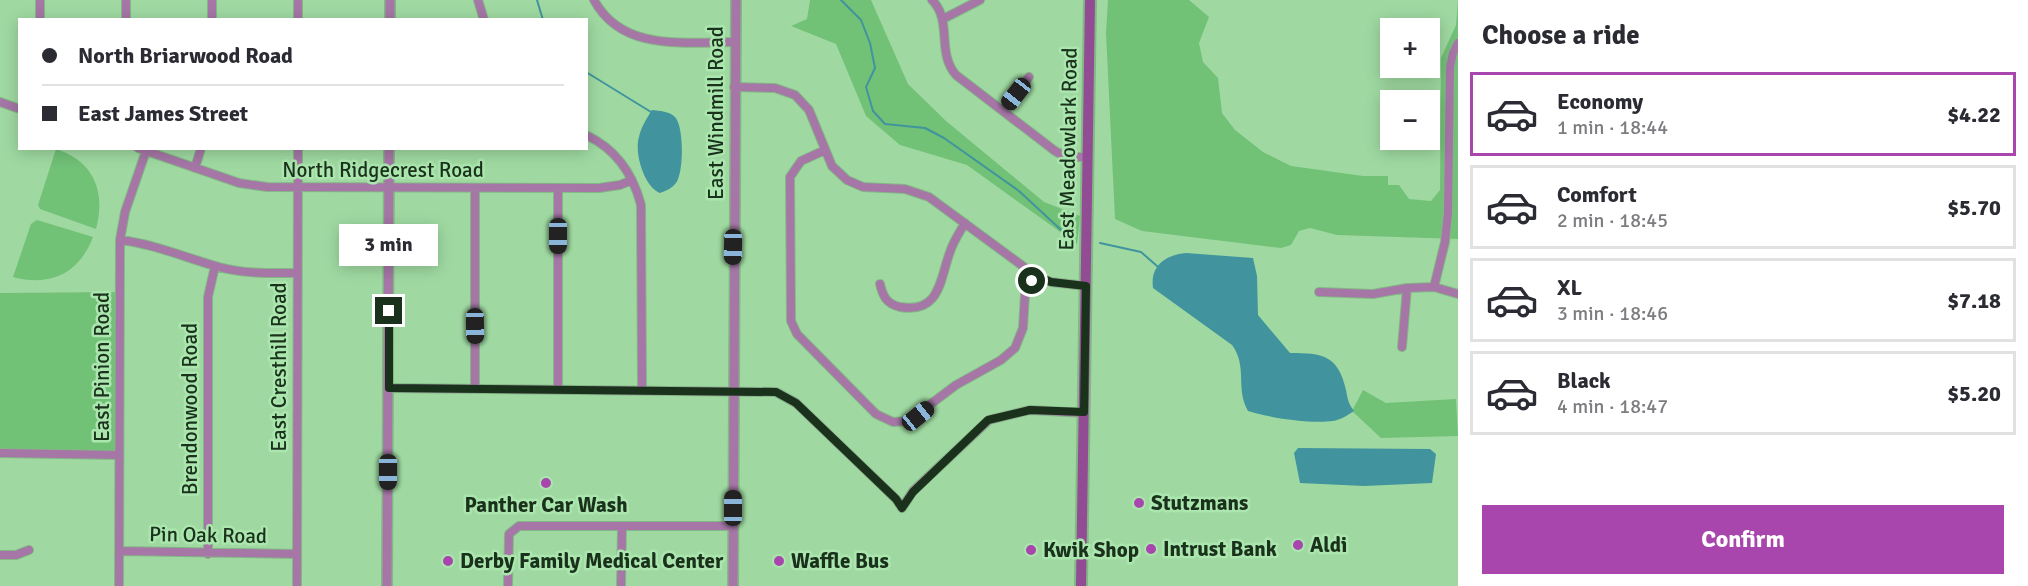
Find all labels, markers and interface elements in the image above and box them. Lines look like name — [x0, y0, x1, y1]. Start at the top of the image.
map controls — [1380, 18, 1440, 150]
button: + — [1380, 18, 1440, 78]
text: Choose a ride — [1482, 19, 1640, 52]
street label: East Windmill Road — [703, 26, 729, 200]
text: North Briarwood Road — [78, 42, 293, 69]
street label: East Meadowlark Road — [1053, 47, 1083, 251]
car — [998, 74, 1034, 114]
icon: car — [1485, 87, 1539, 141]
text: Economy — [1557, 88, 1643, 115]
button: − — [1380, 90, 1440, 150]
text: East James Street — [78, 100, 248, 127]
text: $4.22 — [1947, 101, 2001, 128]
text: 1 min · 18:44 — [1557, 115, 1668, 140]
street label: North Ridgecrest Road — [282, 157, 484, 183]
icon: car — [1485, 180, 1539, 234]
text: Comfort — [1557, 181, 1637, 208]
text: $5.70 — [1947, 194, 2001, 221]
text: 2 min · 18:45 — [1557, 208, 1668, 233]
car — [549, 218, 567, 254]
callout: 3 min — [340, 224, 438, 266]
car — [724, 229, 742, 265]
text: 3 min — [364, 232, 413, 257]
route start — [1018, 267, 1045, 294]
icon: car — [1485, 273, 1539, 327]
text: XL — [1557, 274, 1582, 301]
street label: East Cresthill Road — [266, 282, 292, 452]
text: $7.18 — [1947, 287, 2001, 314]
street label: East Pinion Road — [89, 292, 115, 442]
route end — [375, 297, 402, 324]
text: 3 min · 18:46 — [1557, 301, 1668, 326]
car — [466, 308, 484, 344]
street label: Brendonwood Road — [177, 323, 203, 495]
icon: car — [1485, 366, 1539, 420]
text: Black — [1557, 367, 1611, 394]
text: $5.20 — [1947, 380, 2001, 407]
text: 4 min · 18:47 — [1557, 394, 1668, 419]
car — [898, 398, 938, 434]
car — [379, 454, 397, 490]
marker: Panther Car Wash — [539, 476, 553, 490]
car — [724, 490, 742, 526]
place label: Stutzmans — [1151, 490, 1248, 516]
place label: Panther Car Wash — [464, 492, 628, 518]
marker: Stutzmans — [1132, 496, 1146, 510]
button: Confirm — [1482, 505, 2004, 574]
street label: Pin Oak Road — [149, 521, 267, 549]
place label: Aldi — [1310, 532, 1347, 558]
place label: Intrust Bank — [1163, 536, 1277, 562]
place label: Kwik Shop — [1043, 537, 1139, 563]
marker: Aldi — [1291, 538, 1305, 552]
marker: Intrust Bank — [1144, 542, 1158, 556]
marker: Kwik Shop — [1024, 543, 1038, 557]
place label: Derby Family Medical Center — [460, 548, 724, 574]
place label: Waffle Bus — [791, 548, 889, 574]
marker: Derby Family Medical Center — [441, 554, 455, 568]
marker: Waffle Bus — [772, 554, 786, 568]

